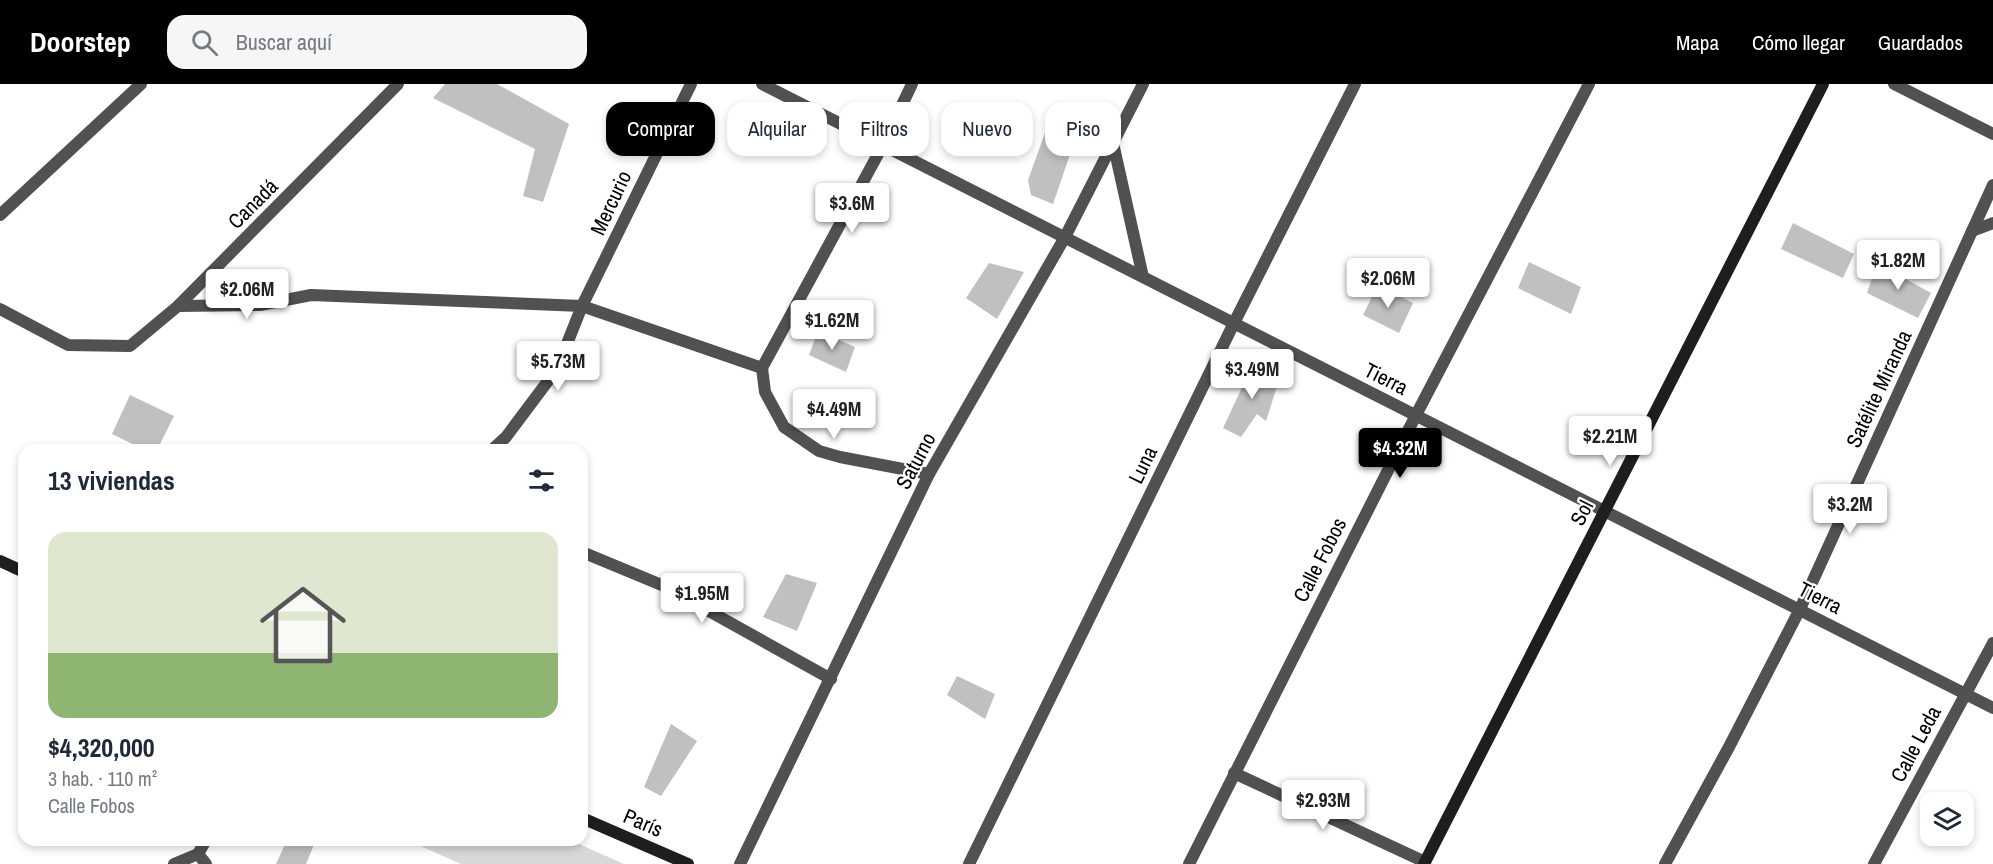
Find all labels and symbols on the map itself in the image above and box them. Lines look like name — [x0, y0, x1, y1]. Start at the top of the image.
street label: Mercurio — [583, 166, 638, 240]
street label: Canadá — [221, 172, 285, 235]
pin: $3.6M — [810, 183, 894, 234]
pin: $1.82M — [1849, 240, 1947, 291]
pin: $2.06M — [1339, 258, 1437, 309]
pin: $2.06M — [198, 269, 296, 320]
pin: $1.62M — [783, 300, 881, 351]
street label: Satélite Miranda — [1839, 325, 1919, 452]
pin: $5.73M — [509, 341, 607, 392]
pin: $3.49M — [1203, 349, 1301, 400]
street label: Tierra — [1359, 355, 1413, 402]
pin: $4.49M — [785, 389, 883, 440]
pin: $2.21M — [1561, 416, 1659, 467]
street label: Saturno — [889, 427, 943, 494]
pin: $4.32M — [1351, 428, 1449, 479]
street label: Luna — [1121, 441, 1164, 488]
pin: $3.2M — [1808, 484, 1892, 535]
street label: Sol — [1563, 495, 1600, 530]
street label: Calle Fobos — [1286, 513, 1353, 607]
pin: $1.95M — [653, 573, 751, 624]
street label: Tierra — [1793, 574, 1847, 621]
street label: Calle Leda — [1883, 700, 1948, 787]
pin: $2.93M — [1274, 780, 1372, 831]
street label: París — [619, 801, 667, 844]

